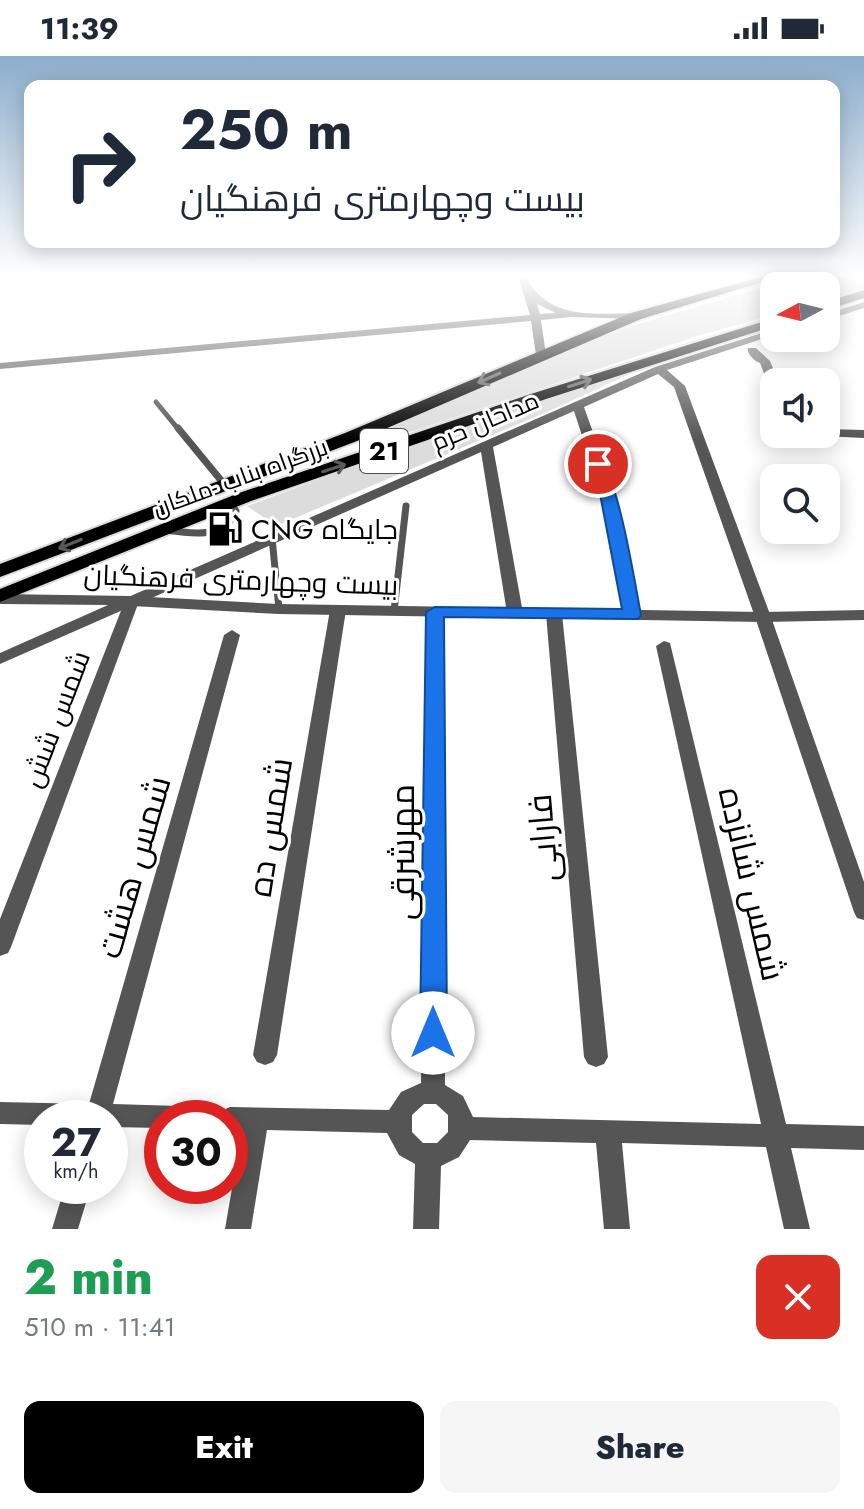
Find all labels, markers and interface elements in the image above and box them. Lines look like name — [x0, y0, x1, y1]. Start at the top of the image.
text: 11:39 — [40, 7, 119, 50]
text: 250 m — [180, 89, 353, 170]
icon: right — [48, 112, 152, 216]
text: بیست وچهارمتری فرهنگیان — [180, 172, 585, 224]
north arrow — [760, 272, 840, 352]
map controls — [760, 272, 840, 544]
button: sound — [760, 368, 840, 448]
one-way arrow — [477, 372, 502, 387]
one-way arrow — [567, 375, 592, 390]
street label: مداحان حرم — [426, 383, 544, 459]
street label: بزرگراه بناب -ملکان — [147, 429, 333, 525]
road number: 21 — [360, 429, 408, 473]
pin — [564, 430, 632, 498]
icon: arrive — [576, 442, 620, 486]
one-way arrow — [321, 459, 346, 474]
button: search — [760, 464, 840, 544]
place label: CNG جایگاه — [251, 509, 398, 550]
fuel station icon: CNG جایگاه — [206, 510, 244, 548]
one-way arrow — [58, 537, 83, 552]
street label: بیست وچهارمتری فرهنگیان — [83, 554, 399, 606]
street label: شمس شش — [11, 645, 101, 793]
street label: شمس ده — [235, 754, 305, 900]
street label: شمس هشت — [85, 770, 183, 964]
street label: شمس شانزده — [706, 782, 798, 986]
street label: مهرشرقی — [378, 784, 427, 920]
street label: فارابی — [515, 792, 571, 884]
position arrow — [391, 991, 475, 1075]
speed limit sign: 30 — [144, 1100, 248, 1204]
text: 27 — [51, 1113, 101, 1171]
text: km/h — [53, 1157, 99, 1186]
text: 2 min — [24, 1243, 153, 1312]
button: close — [756, 1255, 840, 1339]
text: 510 m · 11:41 — [24, 1308, 176, 1346]
button: Exit — [24, 1401, 424, 1493]
button: Share — [440, 1401, 840, 1493]

